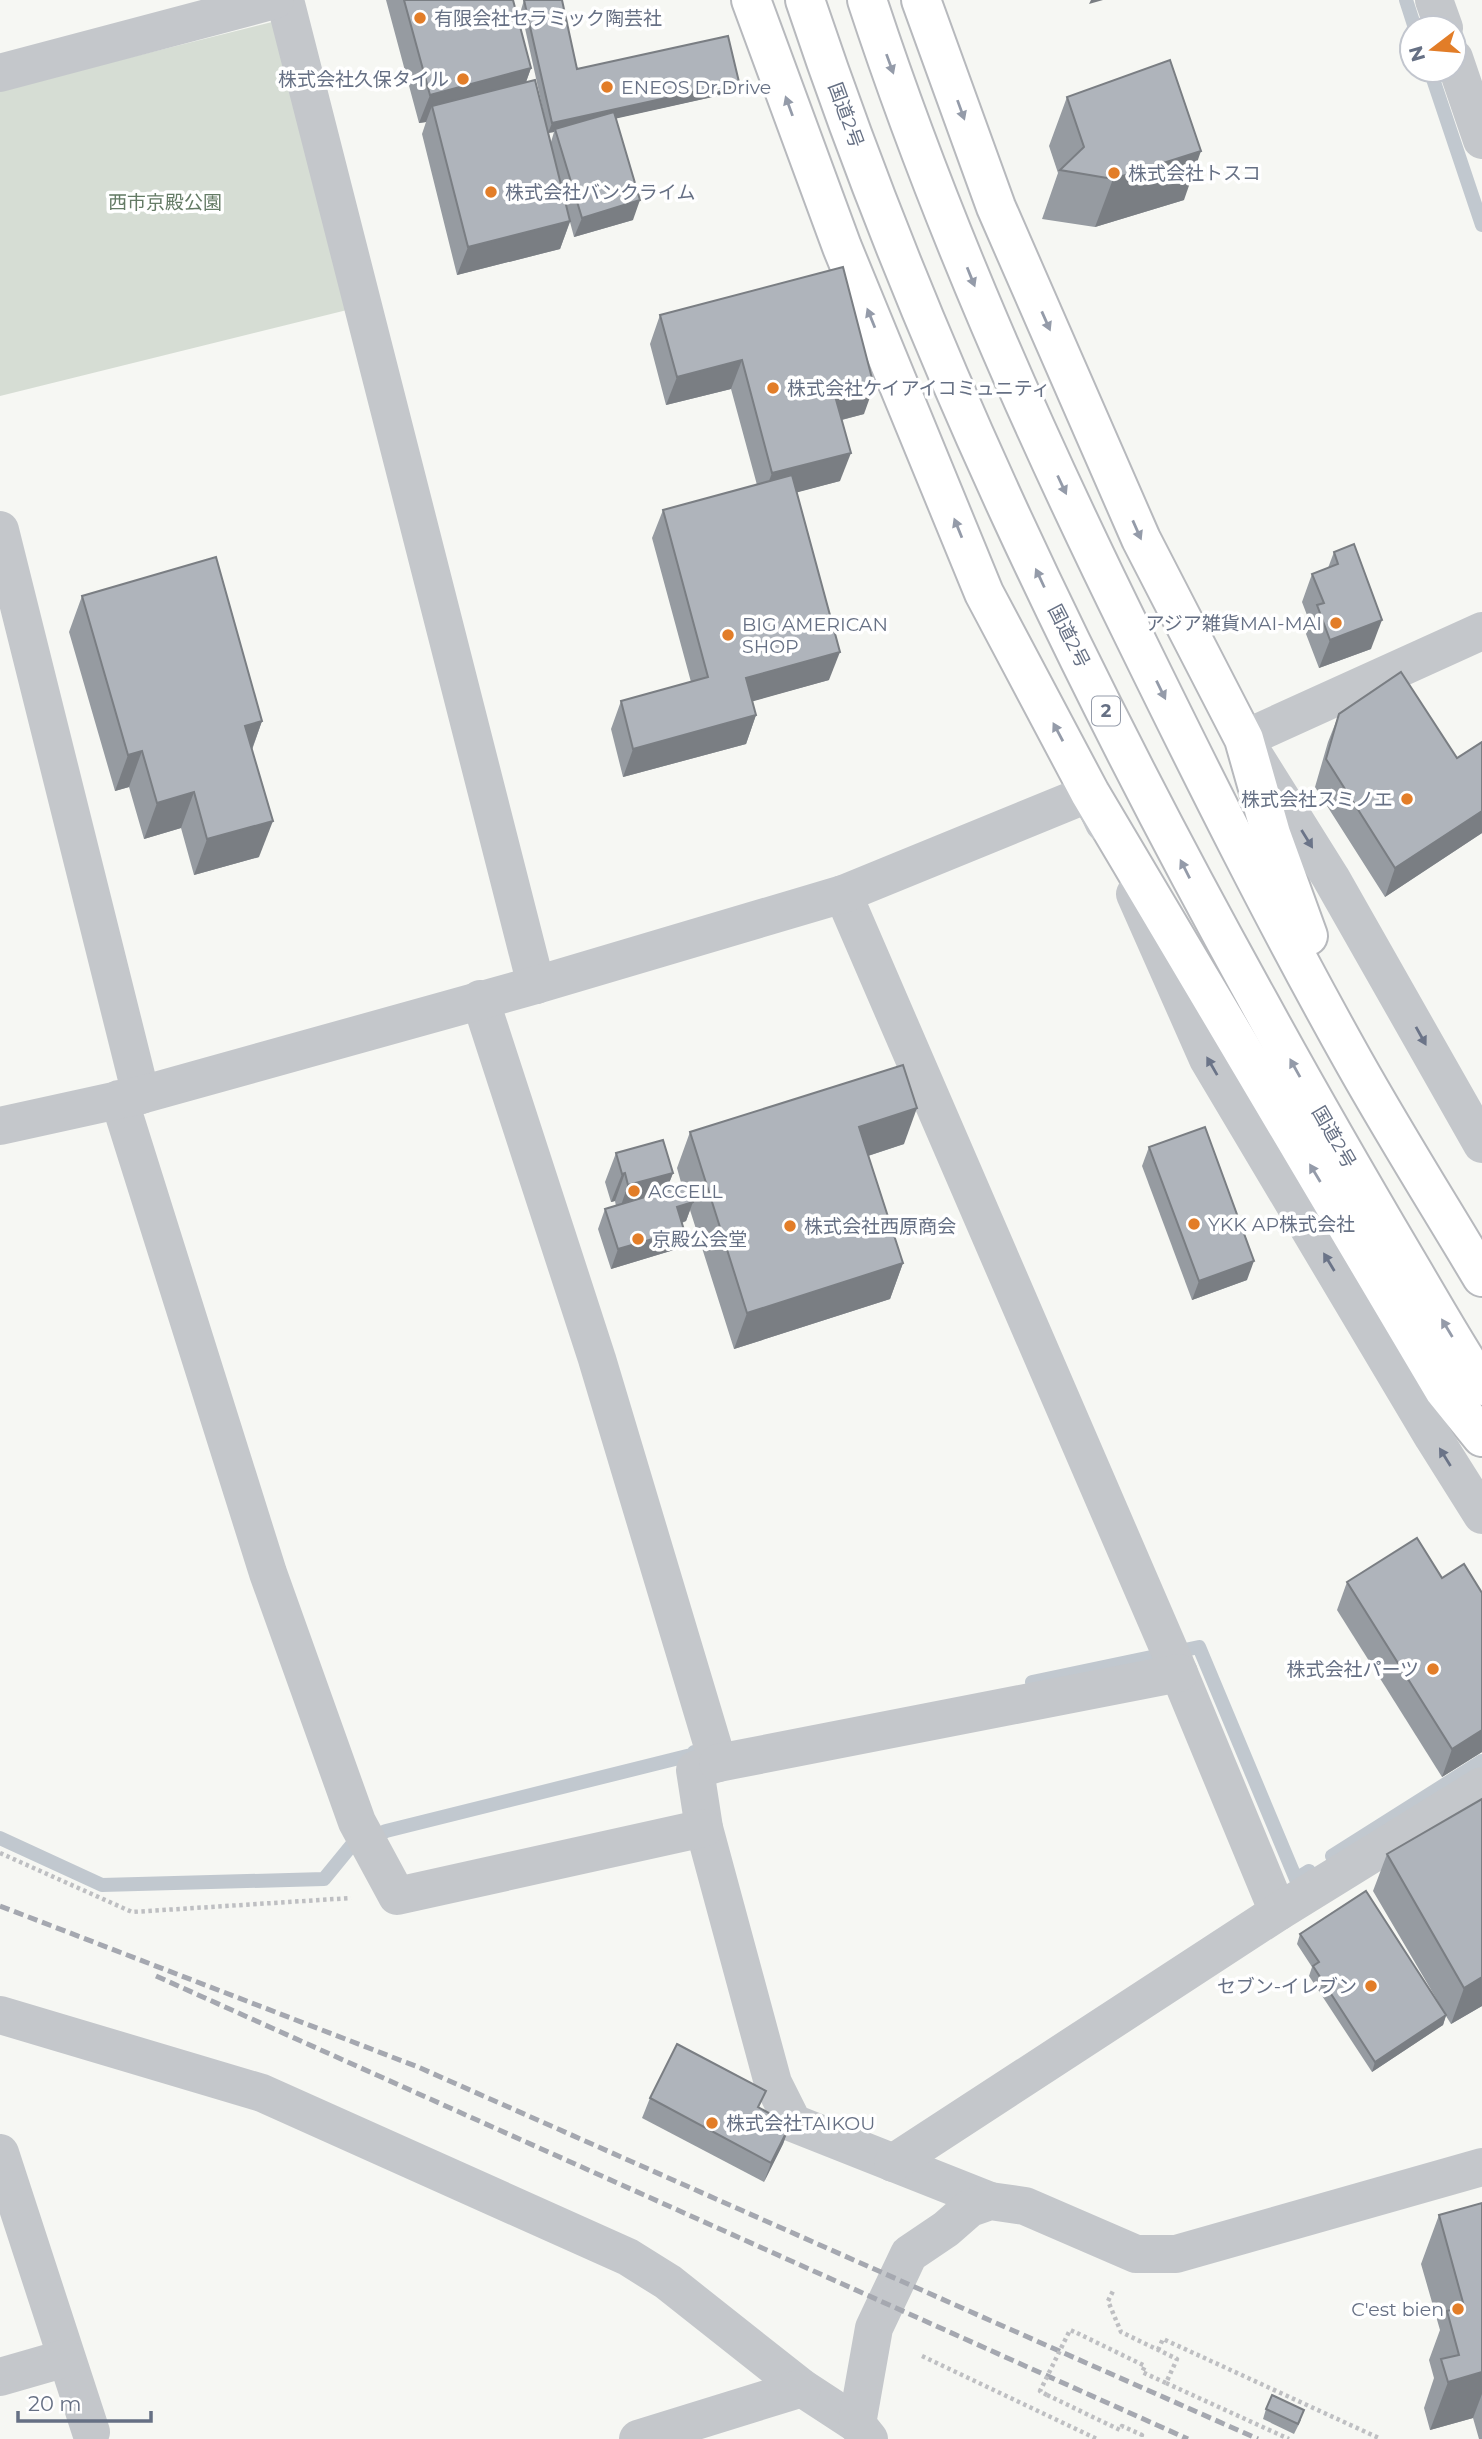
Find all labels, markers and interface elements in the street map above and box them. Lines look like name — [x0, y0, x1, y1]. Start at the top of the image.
place label: 有限会社セラミック陶芸社 — [434, 7, 662, 30]
marker: 有限会社セラミック陶芸社 — [412, 10, 428, 26]
north arrow — [1398, 14, 1468, 84]
text: N — [1404, 43, 1430, 64]
one-way arrow — [885, 54, 896, 75]
place label: 株式会社久保タイル — [278, 68, 449, 91]
marker: 株式会社久保タイル — [455, 71, 471, 87]
place label: ENEOS Dr.Drive — [621, 76, 771, 99]
marker: ENEOS Dr.Drive — [599, 79, 615, 95]
street label: 国道2号 — [824, 79, 868, 151]
one-way arrow — [784, 95, 795, 116]
one-way arrow — [955, 100, 966, 121]
place label: 株式会社トスコ — [1128, 162, 1261, 185]
marker: 株式会社トスコ — [1106, 165, 1122, 181]
place label: 株式会社バンクライム — [505, 181, 696, 204]
marker: 株式会社バンクライム — [483, 184, 499, 200]
park label: 西市京殿公園 — [108, 191, 222, 214]
one-way arrow — [965, 267, 976, 288]
one-way arrow — [865, 308, 877, 328]
one-way arrow — [1040, 311, 1051, 332]
place label: 株式会社ケイアイコミュニティ — [787, 377, 1051, 400]
marker: 株式会社ケイアイコミュニティ — [765, 380, 781, 396]
one-way arrow — [1056, 475, 1068, 495]
one-way arrow — [952, 518, 963, 539]
one-way arrow — [1132, 519, 1143, 540]
one-way arrow — [1034, 568, 1045, 588]
street label: 国道2号 — [1043, 601, 1095, 671]
place label: アジア雑貨MAI-MAI — [1145, 612, 1322, 635]
place label: BIG AMERICAN SHOP — [742, 613, 888, 658]
marker: アジア雑貨MAI-MAI — [1328, 615, 1344, 631]
marker: BIG AMERICAN SHOP — [720, 627, 736, 643]
one-way arrow — [1155, 680, 1166, 700]
road number: 2 — [1092, 696, 1120, 726]
one-way arrow — [1052, 722, 1064, 742]
place label: 株式会社スミノエ — [1241, 788, 1393, 811]
marker: 株式会社スミノエ — [1399, 791, 1415, 807]
one-way arrow — [1300, 829, 1313, 848]
one-way arrow — [1180, 859, 1191, 879]
one-way arrow — [1414, 1026, 1427, 1045]
one-way arrow — [1206, 1057, 1218, 1076]
one-way arrow — [1289, 1058, 1301, 1078]
street label: 国道2号 — [1307, 1102, 1361, 1172]
one-way arrow — [1308, 1163, 1321, 1182]
place label: ACCELL — [648, 1180, 724, 1203]
marker: ACCELL — [626, 1183, 642, 1199]
place label: YKK AP株式会社 — [1208, 1213, 1355, 1236]
place label: 株式会社西原商会 — [804, 1215, 956, 1238]
marker: YKK AP株式会社 — [1186, 1216, 1202, 1232]
marker: 株式会社西原商会 — [782, 1218, 798, 1234]
place label: 京殿公会堂 — [652, 1228, 747, 1251]
marker: 京殿公会堂 — [630, 1231, 646, 1247]
one-way arrow — [1322, 1252, 1335, 1271]
one-way arrow — [1440, 1319, 1453, 1338]
one-way arrow — [1439, 1447, 1452, 1467]
place label: 株式会社パーツ — [1286, 1658, 1419, 1681]
marker: 株式会社パーツ — [1425, 1661, 1441, 1677]
place label: セブン-イレブン — [1217, 1975, 1357, 1998]
marker: セブン-イレブン — [1363, 1978, 1379, 1994]
place label: 株式会社TAIKOU — [726, 2112, 875, 2135]
marker: 株式会社TAIKOU — [704, 2115, 720, 2131]
place label: C'est bien — [1351, 2298, 1444, 2321]
marker: C'est bien — [1450, 2301, 1466, 2317]
scale bar — [18, 2380, 150, 2424]
text: 20 m — [28, 2391, 82, 2416]

